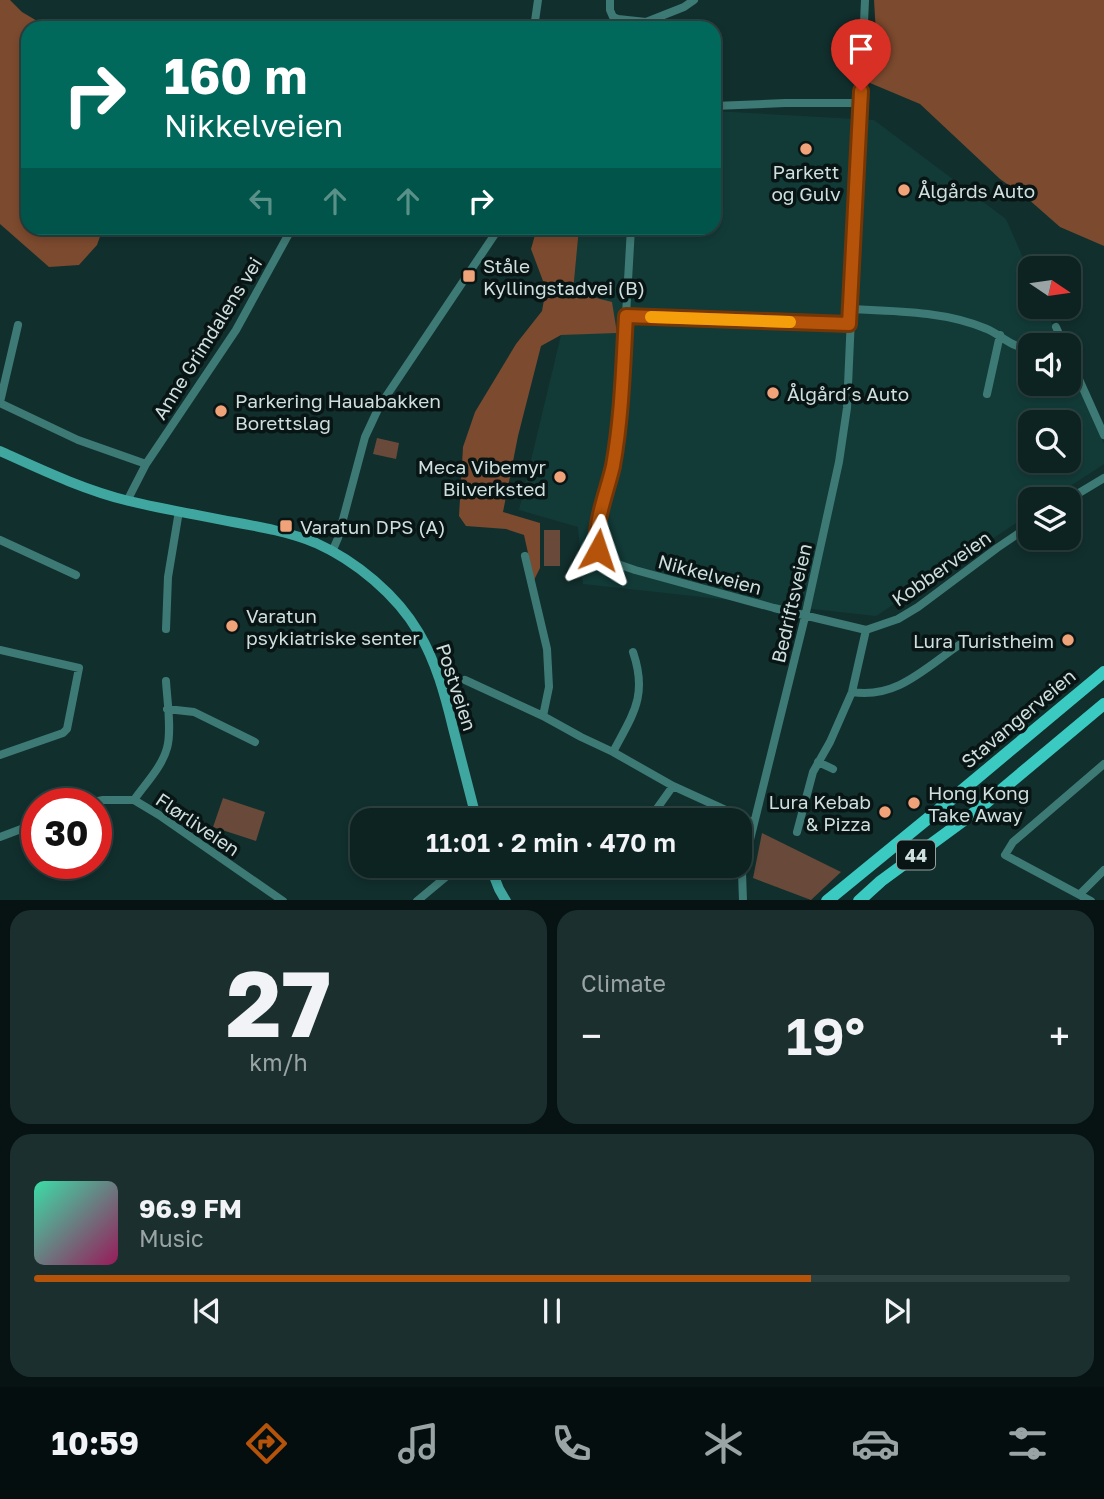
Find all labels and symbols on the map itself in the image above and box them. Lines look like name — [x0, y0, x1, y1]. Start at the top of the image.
pin — [831, 19, 891, 91]
marker: Parkett og Gulv — [798, 141, 814, 157]
place label: Parkett og Gulv — [771, 160, 841, 205]
place label: Ålgårds Auto — [918, 179, 1035, 202]
marker: Ålgårds Auto — [896, 182, 912, 198]
street label: Anne Grimdalens vei — [148, 253, 266, 423]
place label: Ståle Kyllingstadvei (B) — [483, 254, 645, 299]
north arrow — [1018, 256, 1082, 318]
marker: Ståle Kyllingstadvei (B) — [461, 268, 477, 284]
place label: Ålgård´s Auto — [787, 382, 909, 405]
marker: Ålgård´s Auto — [765, 385, 781, 401]
place label: Parkering Hauabakken Borettslag — [235, 389, 441, 434]
marker: Parkering Hauabakken Borettslag — [213, 403, 229, 419]
place label: Meca Vibemyr Bilverksted — [418, 455, 547, 500]
marker: Meca Vibemyr Bilverksted — [552, 469, 568, 485]
position arrow — [561, 513, 635, 587]
place label: Varatun DPS (A) — [300, 515, 445, 538]
marker: Varatun DPS (A) — [278, 518, 294, 534]
street label: Kobberveien — [887, 525, 995, 611]
street label: Bedriftsveien — [766, 541, 816, 665]
street label: Nikkelveien — [656, 549, 764, 599]
place label: Varatun psykiatriske senter — [246, 604, 420, 649]
marker: Varatun psykiatriske senter — [224, 618, 240, 634]
place label: Lura Turistheim — [913, 629, 1054, 652]
marker: Lura Turistheim — [1060, 632, 1076, 648]
street label: Postveien — [432, 640, 482, 734]
street label: Stavangerveien — [956, 664, 1080, 772]
place label: Hong Kong Take Away — [928, 781, 1029, 826]
speed limit sign: 30 — [21, 788, 112, 879]
street label: Flørliveien — [152, 788, 244, 860]
place label: Lura Kebab & Pizza — [768, 790, 871, 835]
marker: Hong Kong Take Away — [906, 795, 922, 811]
marker: Lura Kebab & Pizza — [877, 804, 893, 820]
road number: 44 — [897, 840, 935, 870]

